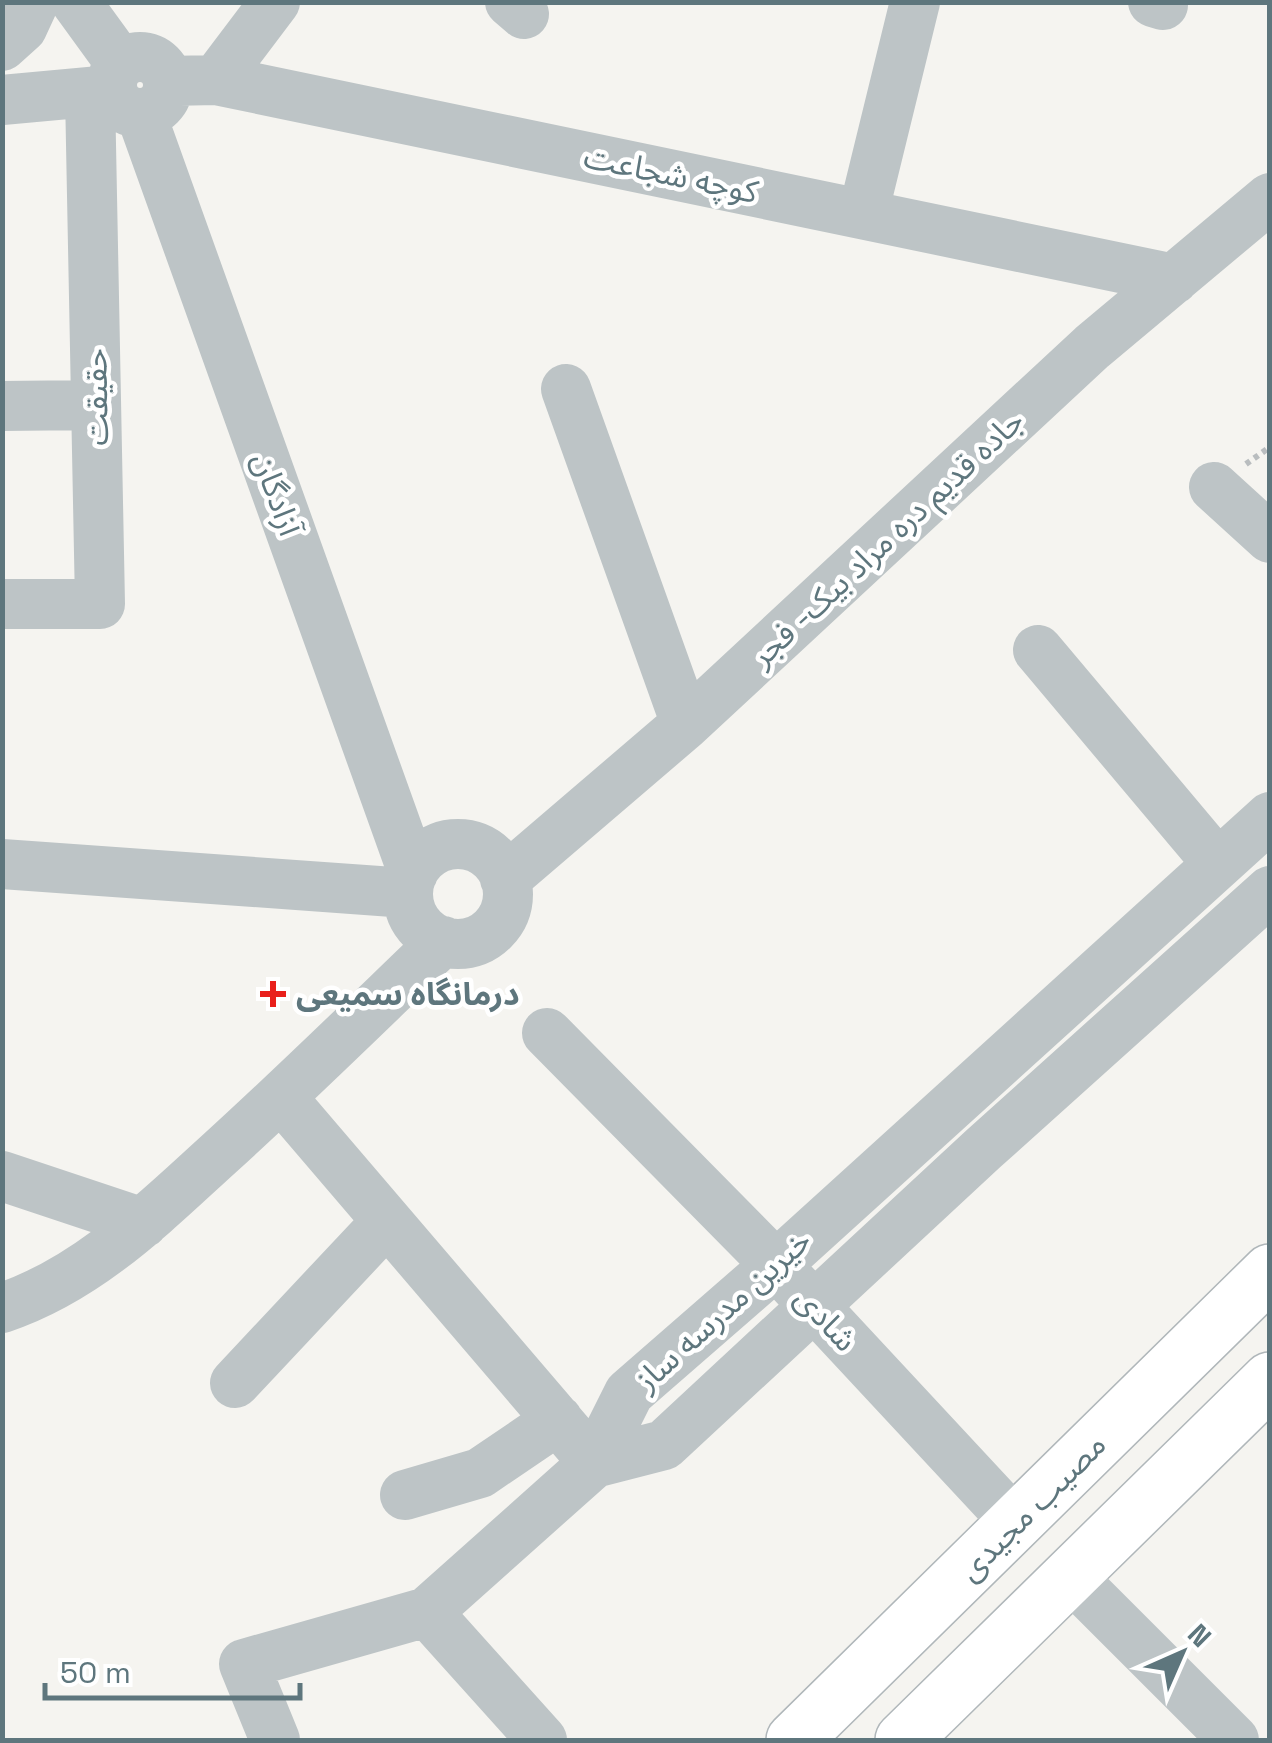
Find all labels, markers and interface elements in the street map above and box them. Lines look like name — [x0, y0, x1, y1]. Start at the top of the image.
street label: کوچه شجاعت — [580, 136, 762, 212]
street label: حقیقت — [75, 348, 117, 446]
street label: جاده قدیم دره مراد بیک- فجر — [741, 401, 1035, 679]
street label: آزادگان — [244, 447, 311, 543]
place label: درمانگاه سمیعی — [296, 974, 520, 1014]
marker: درمانگاه سمیعی — [260, 981, 286, 1007]
street label: خیرین مدرسه ساز — [626, 1220, 819, 1400]
street label: شادی — [786, 1278, 866, 1360]
street label: مصیب مجیدی — [950, 1425, 1114, 1589]
north arrow — [1132, 1603, 1232, 1703]
text: N — [1180, 1616, 1219, 1655]
scale bar — [45, 1638, 300, 1700]
text: 50 m — [60, 1653, 131, 1692]

